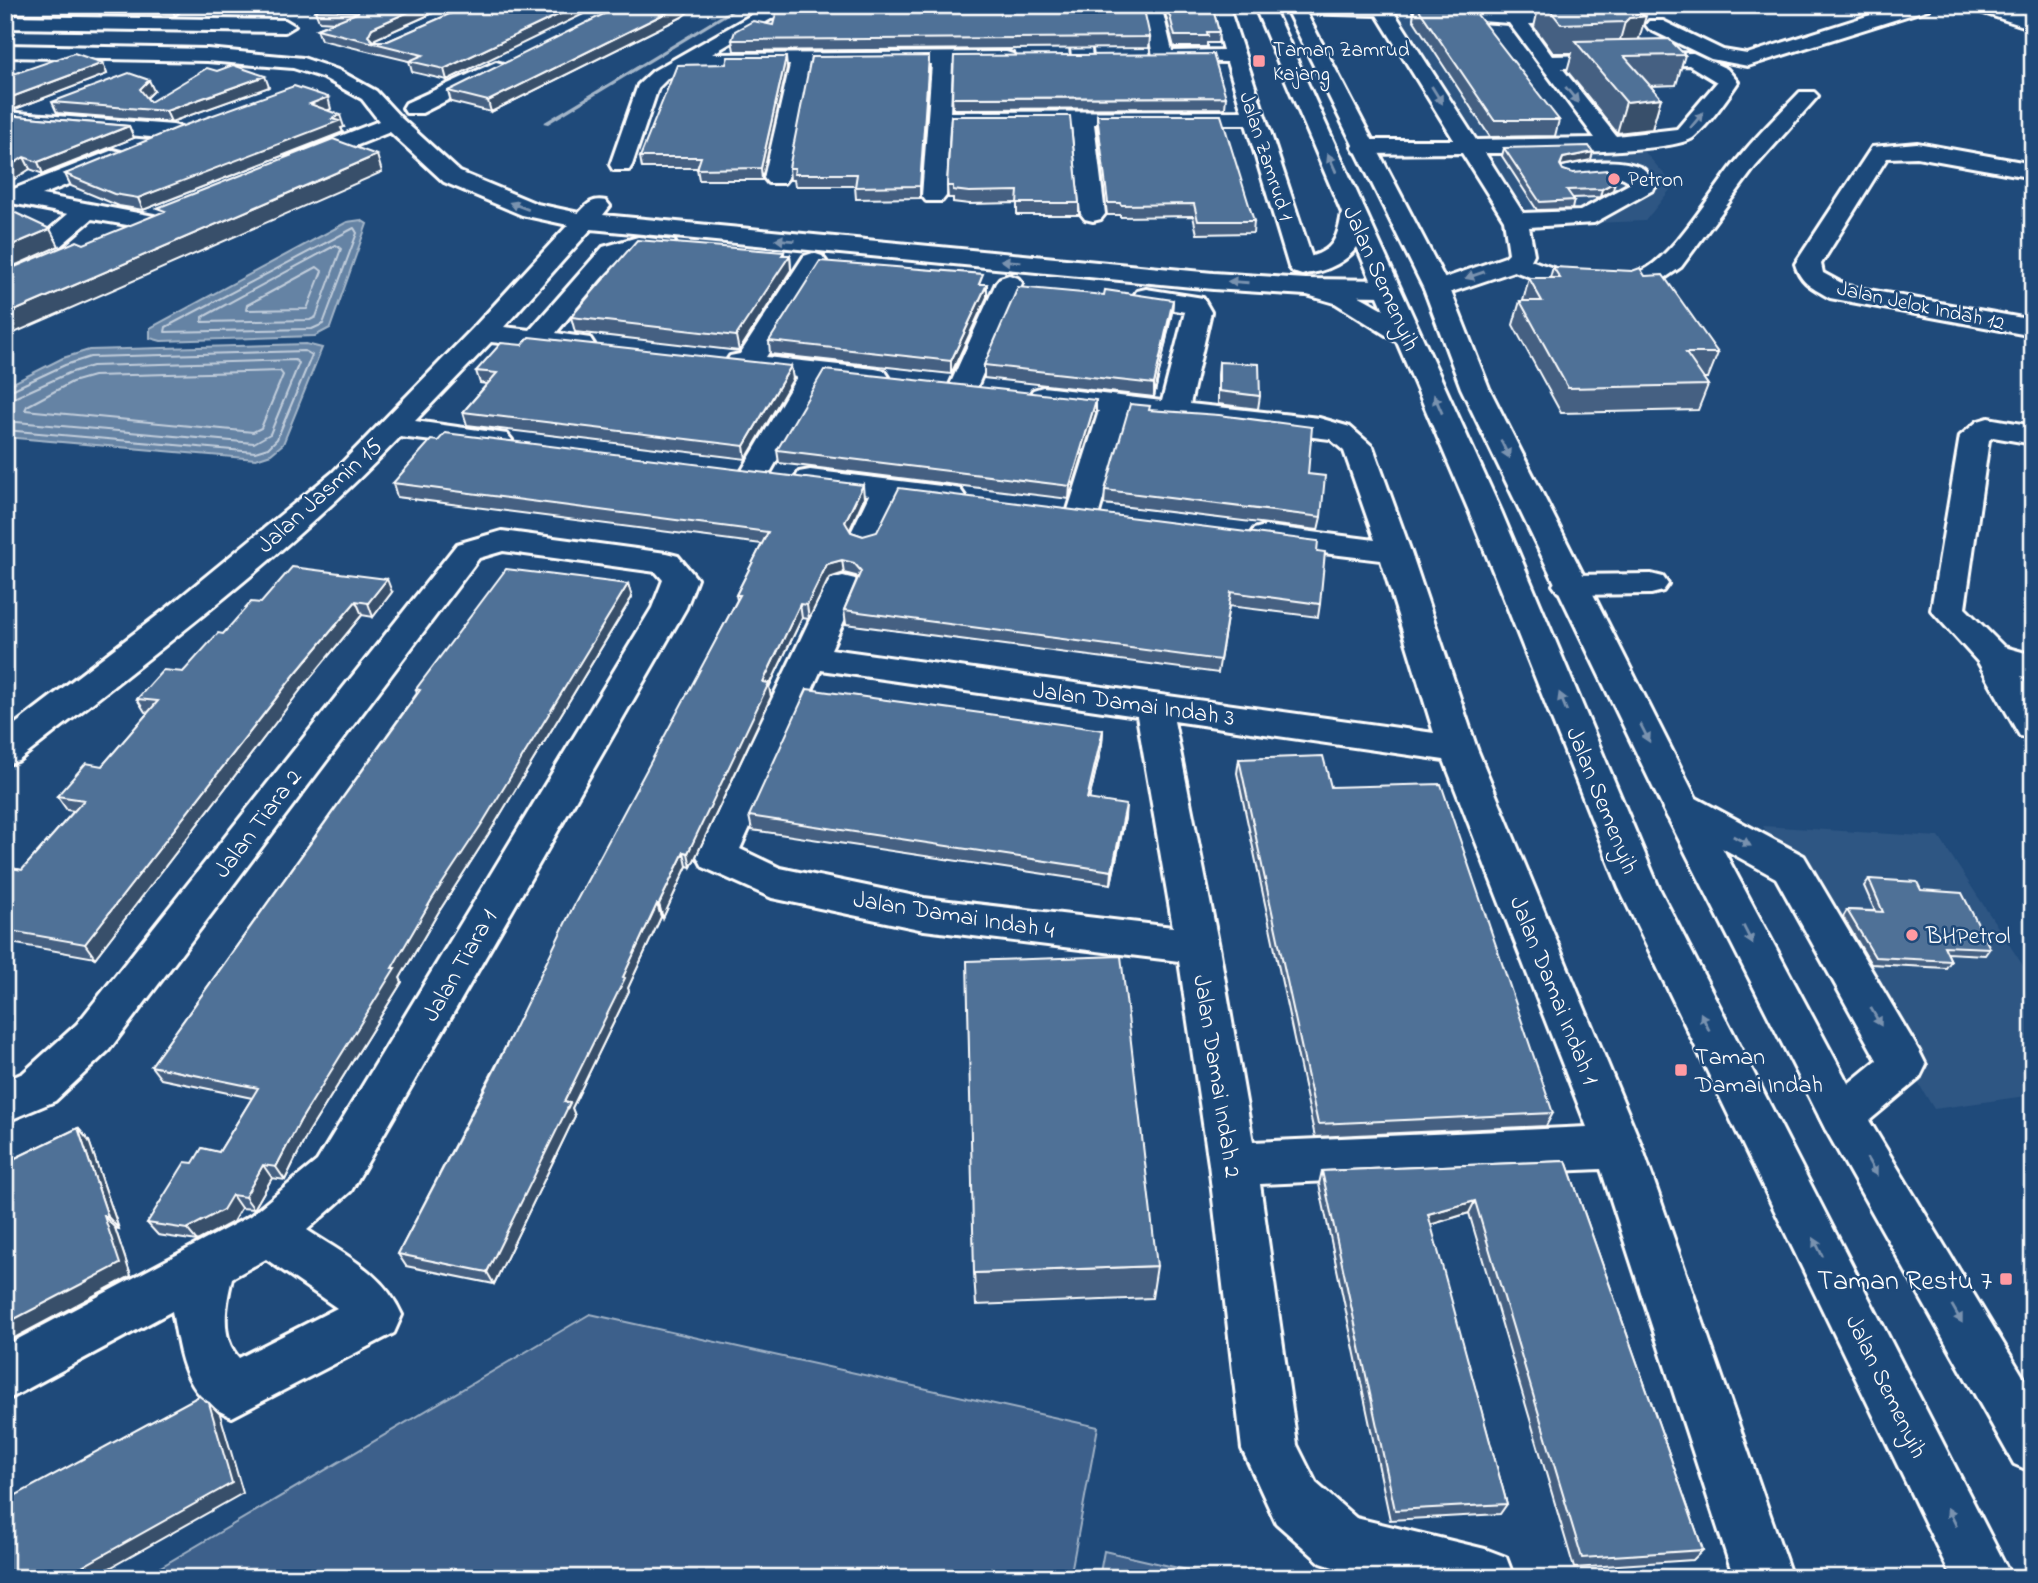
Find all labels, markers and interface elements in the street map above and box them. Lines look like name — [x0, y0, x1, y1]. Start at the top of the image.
place label: Taman Zamrud Kajang — [1273, 36, 1410, 92]
marker: Taman Zamrud Kajang — [1251, 53, 1267, 69]
one-way arrow — [1565, 85, 1580, 103]
one-way arrow — [1430, 86, 1444, 104]
street label: Jalan Zamrud 1 — [1230, 88, 1300, 225]
one-way arrow — [1689, 111, 1704, 128]
one-way arrow — [1326, 153, 1337, 174]
place label: Petron — [1628, 166, 1683, 196]
marker: Petron — [1606, 171, 1622, 187]
one-way arrow — [508, 200, 529, 211]
street label: Jalan Semenyih — [1331, 201, 1427, 358]
one-way arrow — [774, 234, 796, 245]
one-way arrow — [1000, 256, 1022, 267]
one-way arrow — [1465, 270, 1486, 281]
street label: Jalan Jelok Indah 12 — [1834, 275, 2007, 339]
one-way arrow — [1227, 277, 1249, 288]
one-way arrow — [1432, 394, 1444, 414]
street label: Jalan Jasmin 15 — [250, 431, 391, 563]
one-way arrow — [1499, 439, 1510, 459]
street label: Jalan Damai Indah 3 — [1031, 674, 1237, 737]
one-way arrow — [1558, 692, 1569, 713]
street label: Jalan Semenyih — [1554, 722, 1646, 880]
one-way arrow — [1639, 723, 1650, 743]
street label: Jalan Tiara 2 — [206, 762, 312, 886]
one-way arrow — [1732, 835, 1752, 847]
street label: Jalan Damai Indah 4 — [851, 883, 1057, 950]
street label: Jalan Damai Indah 1 — [1499, 891, 1607, 1091]
street label: Jalan Tiara 1 — [415, 903, 508, 1029]
place label: BHPetrol — [1925, 920, 2011, 955]
one-way arrow — [1743, 925, 1754, 945]
marker: BHPetrol — [1904, 927, 1920, 943]
street label: Jalan Damai Indah 2 — [1182, 972, 1249, 1181]
one-way arrow — [1870, 1008, 1882, 1027]
one-way arrow — [1700, 1012, 1711, 1032]
place label: Taman Damai Indah — [1694, 1041, 1823, 1104]
marker: Taman Damai Indah — [1673, 1062, 1689, 1078]
one-way arrow — [1865, 1157, 1878, 1176]
one-way arrow — [1812, 1237, 1823, 1257]
place label: Taman Restu 7 — [1817, 1262, 1992, 1303]
marker: Taman Restu 7 — [1998, 1271, 2014, 1287]
one-way arrow — [1951, 1304, 1963, 1324]
street label: Jalan Semenyih — [1834, 1309, 1935, 1465]
one-way arrow — [1947, 1507, 1958, 1527]

